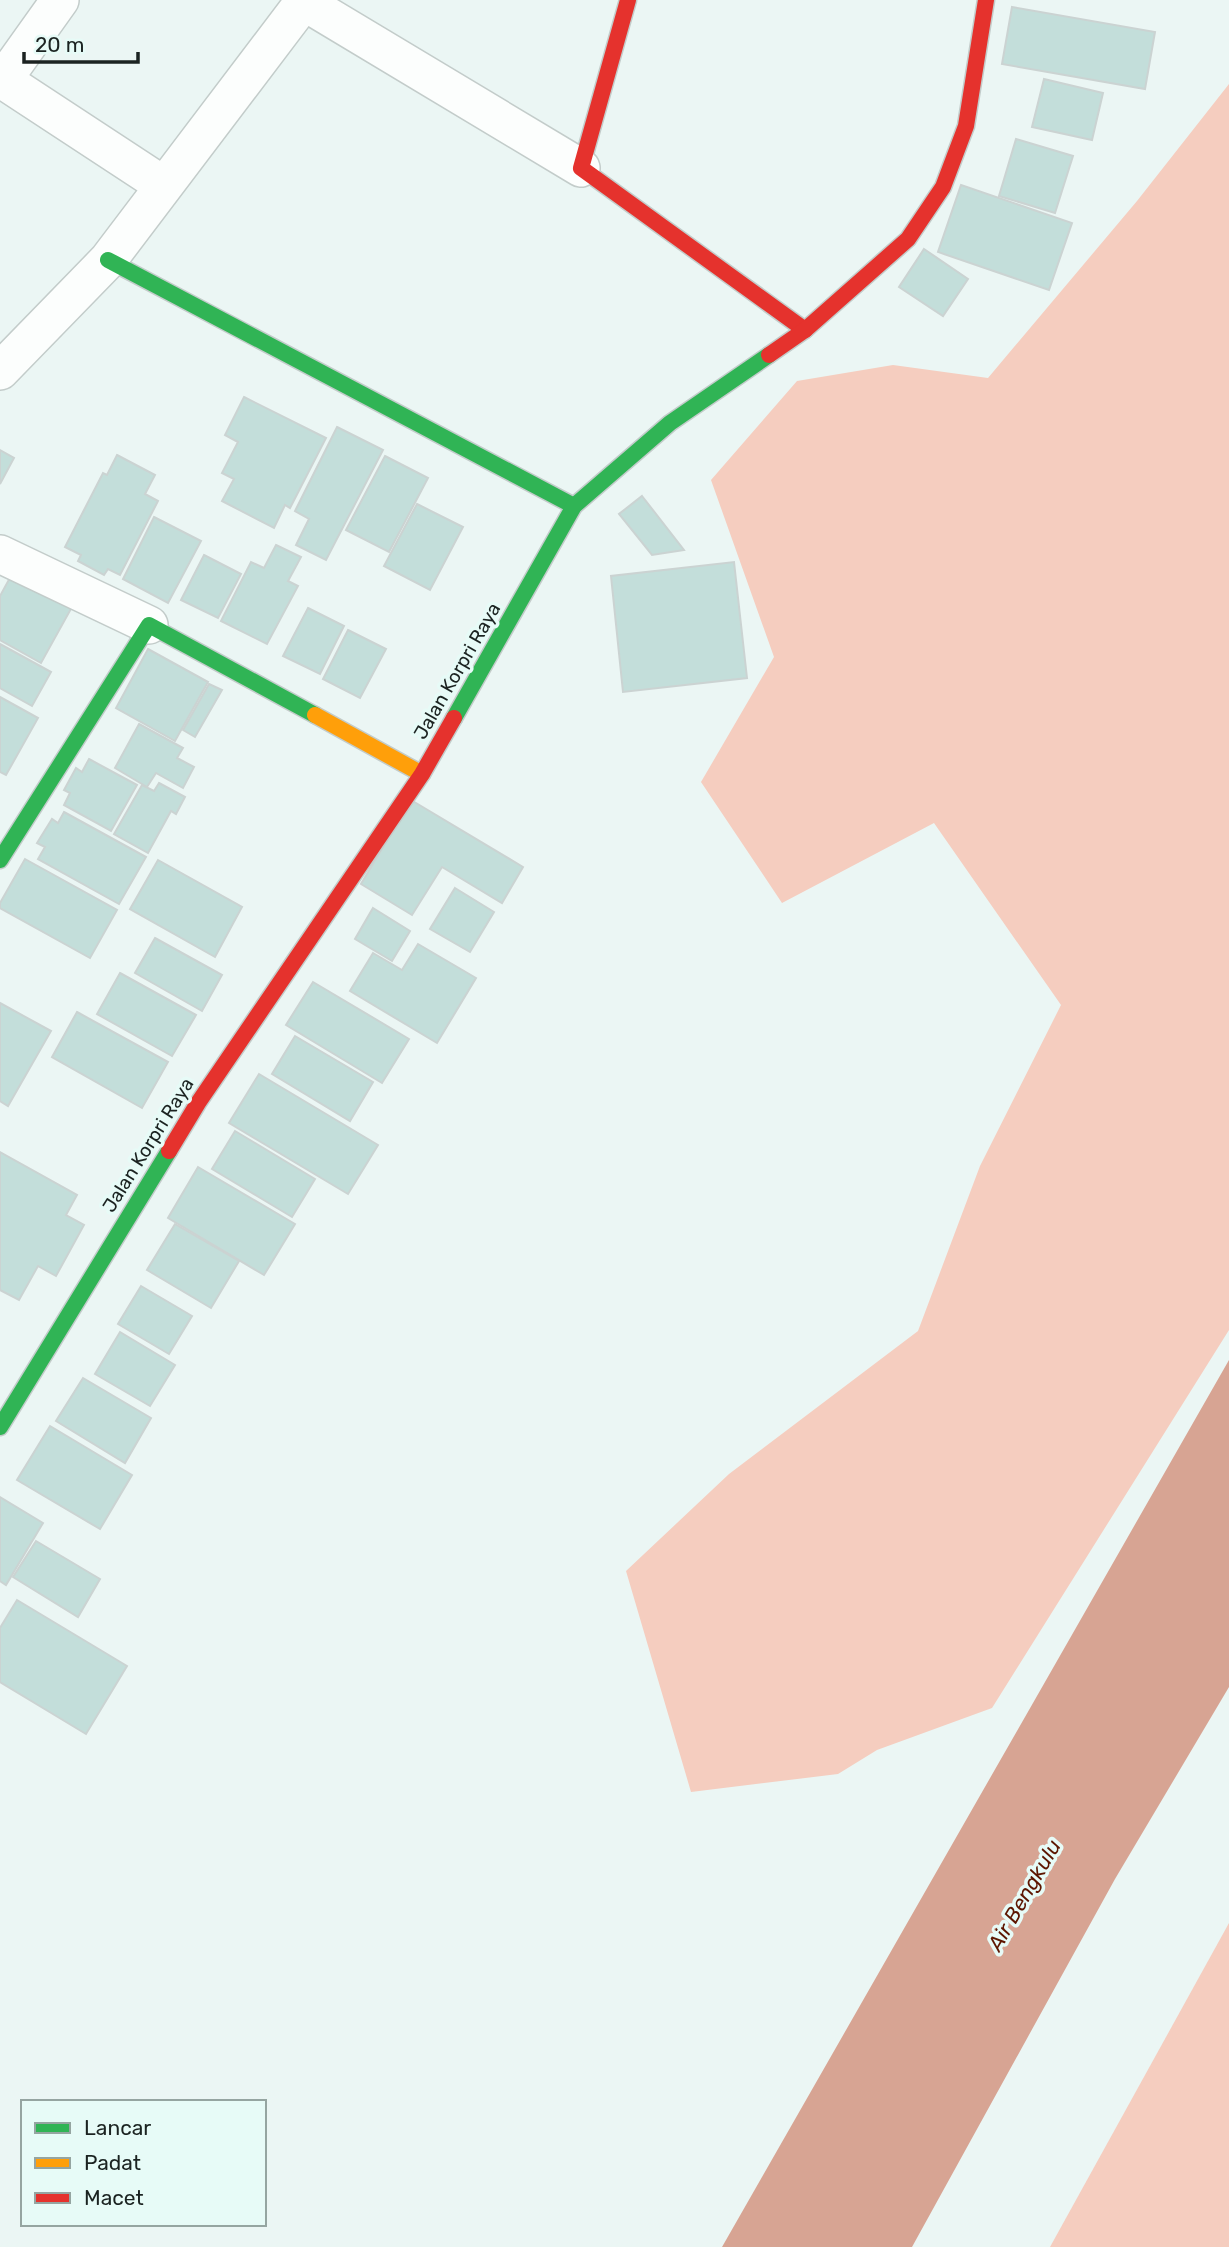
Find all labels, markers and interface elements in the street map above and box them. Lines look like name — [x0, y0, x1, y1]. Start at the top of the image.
scale bar — [24, 21, 138, 65]
text: 20 m — [35, 32, 84, 57]
street label: Jalan Korpri Raya — [409, 599, 505, 743]
street label: Jalan Korpri Raya — [97, 1074, 199, 1216]
water label: Air Bengkulu — [982, 1835, 1066, 1956]
legend — [21, 2100, 266, 2226]
text: Lancar — [84, 2115, 151, 2140]
text: Padat — [84, 2150, 141, 2175]
text: Macet — [84, 2185, 144, 2210]

